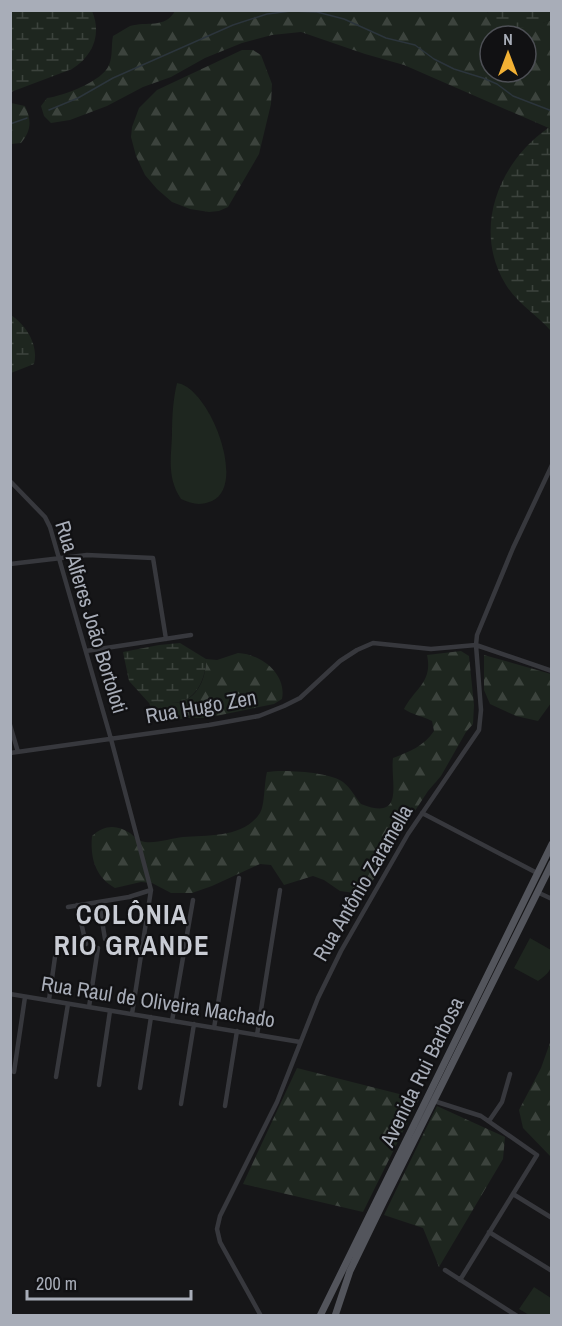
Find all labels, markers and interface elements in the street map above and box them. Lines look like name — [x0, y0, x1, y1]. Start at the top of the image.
north arrow — [478, 24, 538, 84]
text: N — [503, 28, 513, 50]
street label: Rua Alferes João Bortoloti — [48, 517, 135, 717]
street label: Rua Hugo Zen — [143, 683, 259, 731]
street label: Rua Antônio Zaramella — [306, 799, 419, 966]
district label: COLÔNIA RIO GRANDE — [54, 896, 210, 963]
street label: Rua Raul de Oliveira Machado — [39, 969, 277, 1034]
street label: Avenida Rui Barbosa — [372, 992, 471, 1152]
scale bar — [27, 1263, 190, 1301]
text: 200 m — [36, 1271, 77, 1296]

